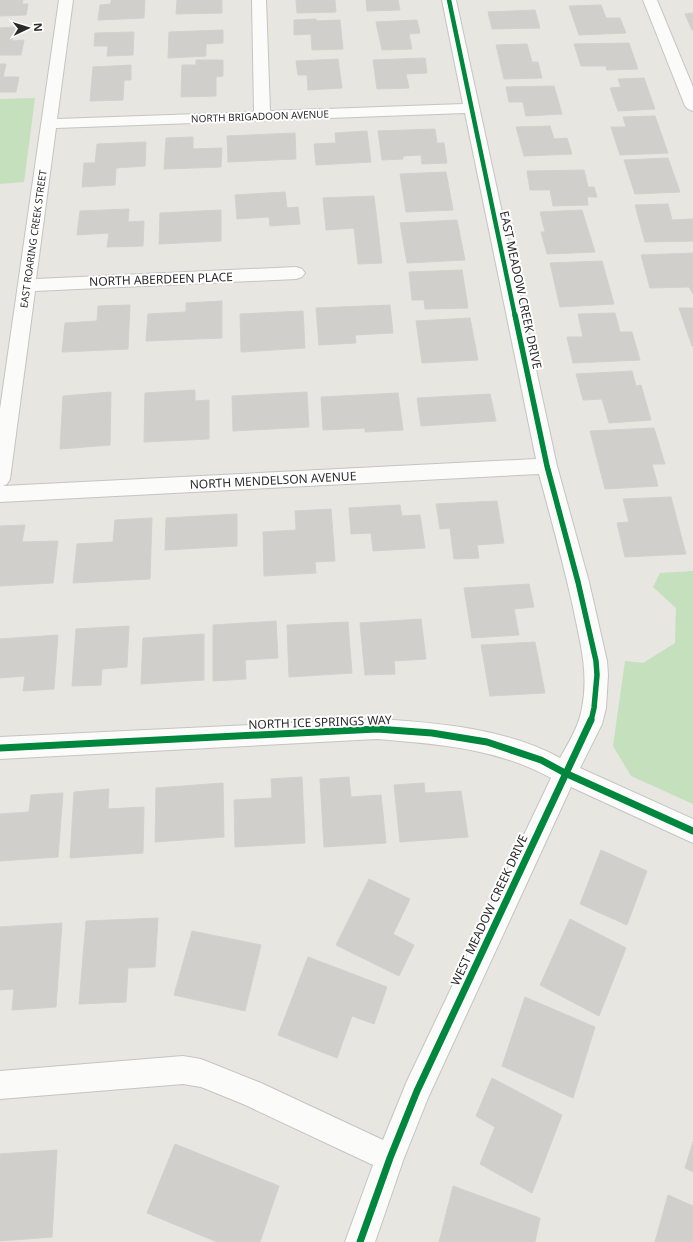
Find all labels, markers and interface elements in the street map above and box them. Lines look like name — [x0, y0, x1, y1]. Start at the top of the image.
north arrow — [8, 8, 48, 48]
text: N — [31, 22, 46, 32]
street label: NORTH BRIGADOON AVENUE — [191, 107, 329, 125]
street label: EAST ROARING CREEK STREET — [16, 169, 50, 309]
street label: EAST MEADOW CREEK DRIVE — [496, 209, 546, 371]
street label: NORTH ABERDEEN PLACE — [89, 268, 233, 290]
street label: NORTH MENDELSON AVENUE — [189, 467, 357, 493]
street label: NORTH ICE SPRINGS WAY — [248, 711, 392, 733]
street label: WEST MEADOW CREEK DRIVE — [446, 832, 532, 988]

